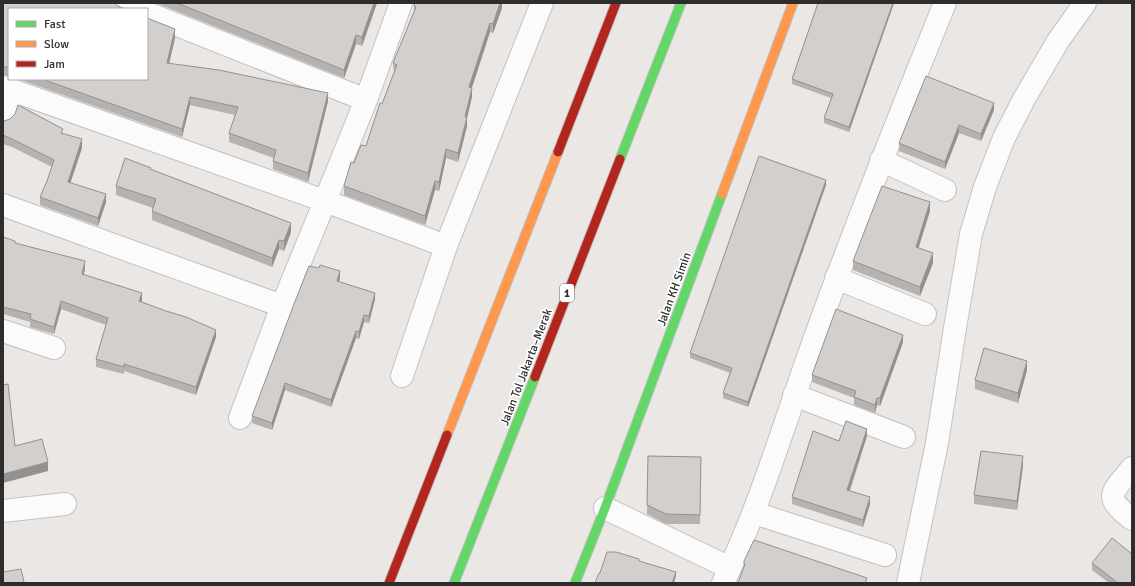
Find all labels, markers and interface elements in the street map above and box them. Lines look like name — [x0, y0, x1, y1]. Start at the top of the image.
legend — [8, 8, 148, 80]
text: Fast — [44, 17, 65, 32]
text: Slow — [44, 37, 69, 52]
text: Jam — [44, 57, 65, 72]
street label: Jalan KH Simin — [654, 250, 695, 328]
road number: 1 — [560, 284, 574, 302]
street label: Jalan Tol Jakarta–Merak — [497, 307, 556, 428]

